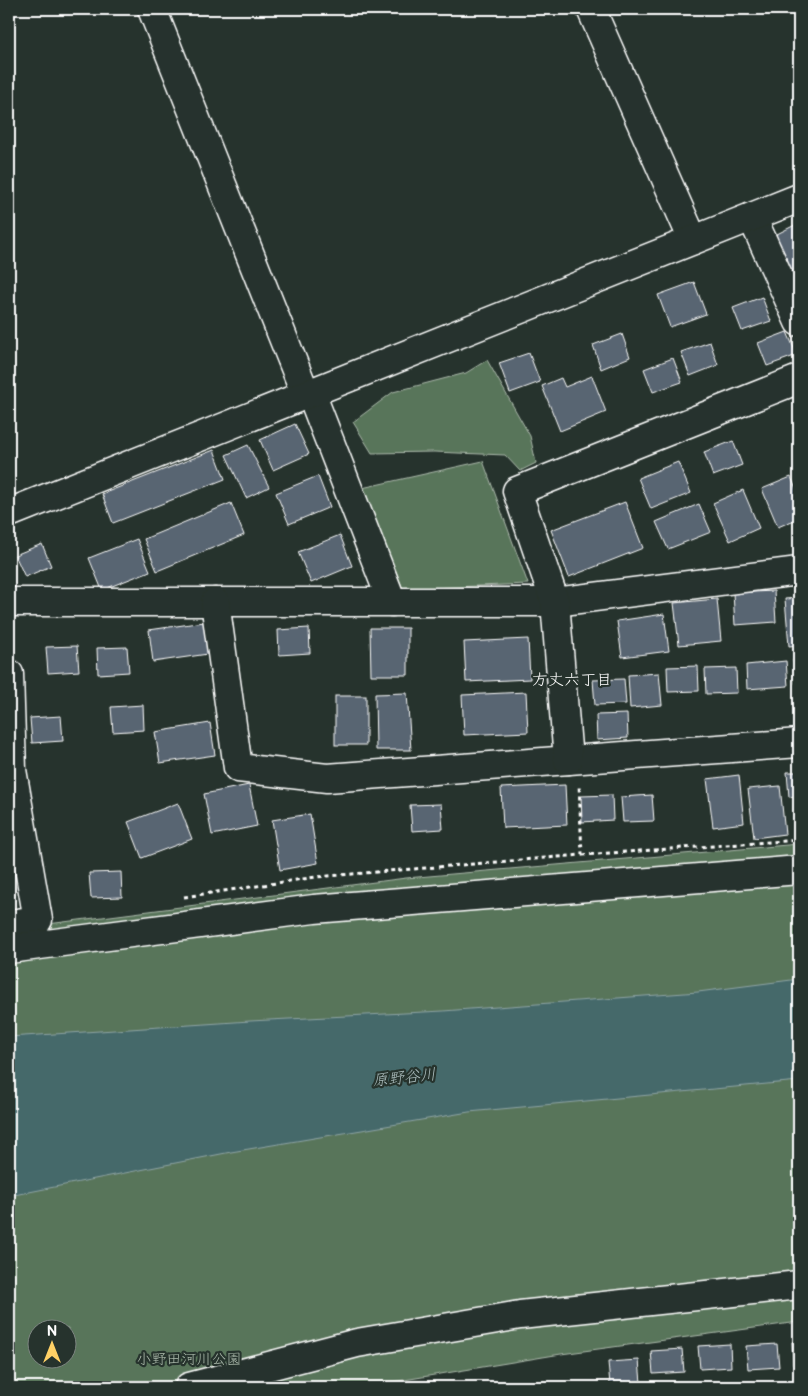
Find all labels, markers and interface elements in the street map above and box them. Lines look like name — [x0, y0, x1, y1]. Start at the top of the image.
district label: 方丈六丁目 — [532, 671, 612, 690]
water label: 原野谷川 — [371, 1065, 437, 1091]
north arrow — [28, 1318, 78, 1368]
text: N — [47, 1323, 57, 1340]
park label: 小野田河川公園 — [136, 1350, 242, 1369]

